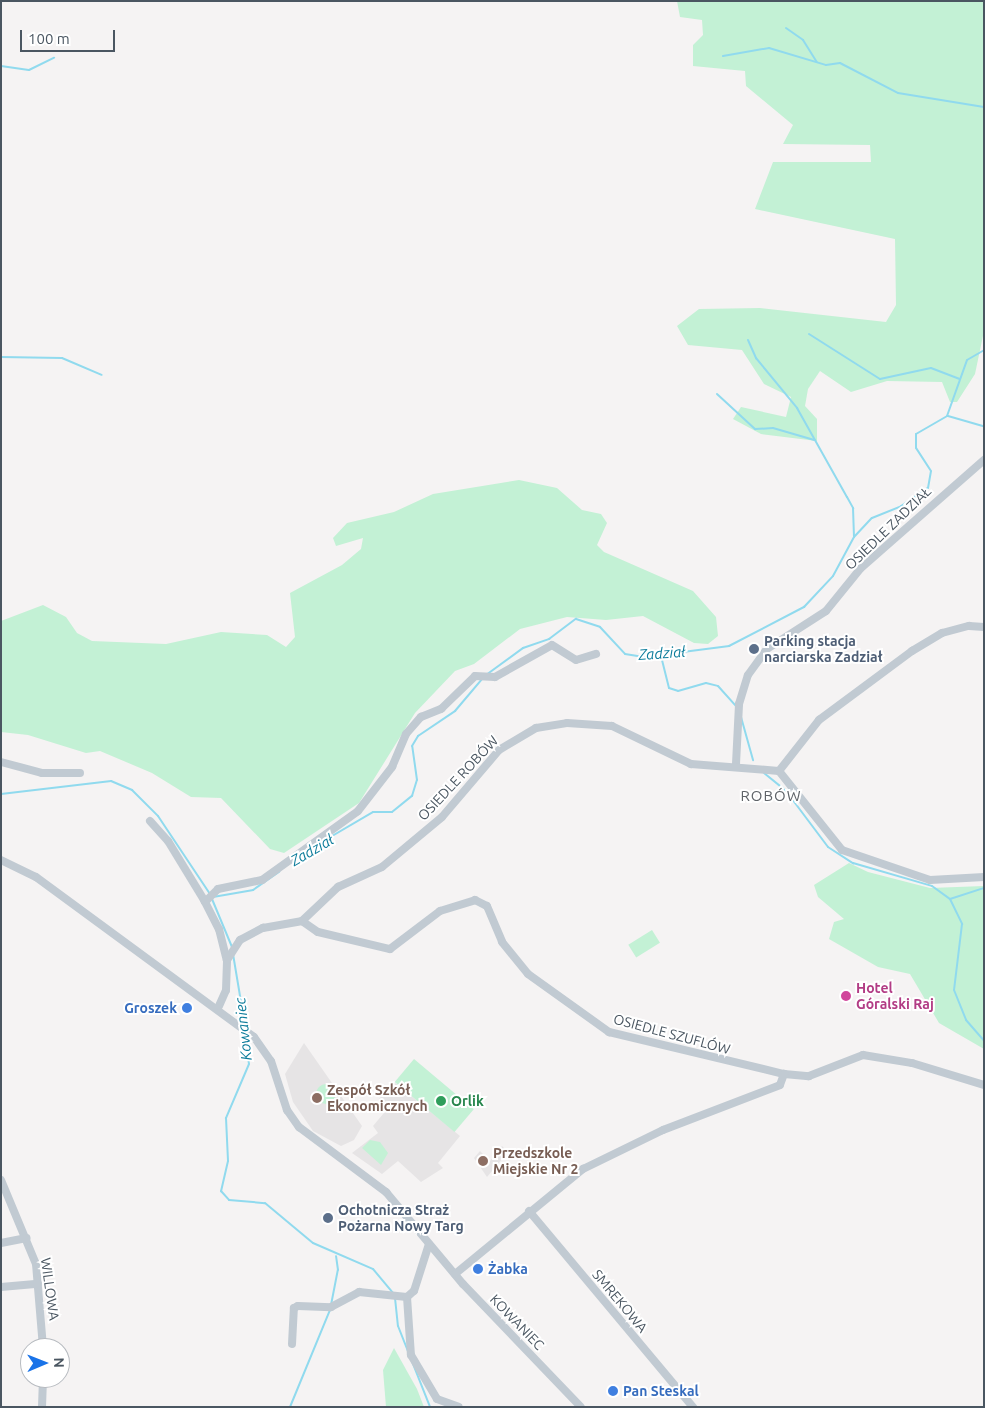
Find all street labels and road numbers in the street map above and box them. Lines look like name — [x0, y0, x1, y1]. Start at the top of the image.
street label: OSIEDLE ZADZIAŁ — [842, 483, 934, 573]
street label: OSIEDLE ROBÓW — [414, 732, 502, 824]
street label: OSIEDLE SZUFLÓW — [612, 1010, 732, 1058]
street label: WILLOWA — [37, 1257, 63, 1321]
street label: SMREKOWA — [589, 1266, 651, 1336]
street label: KOWANIEC — [486, 1291, 548, 1353]

